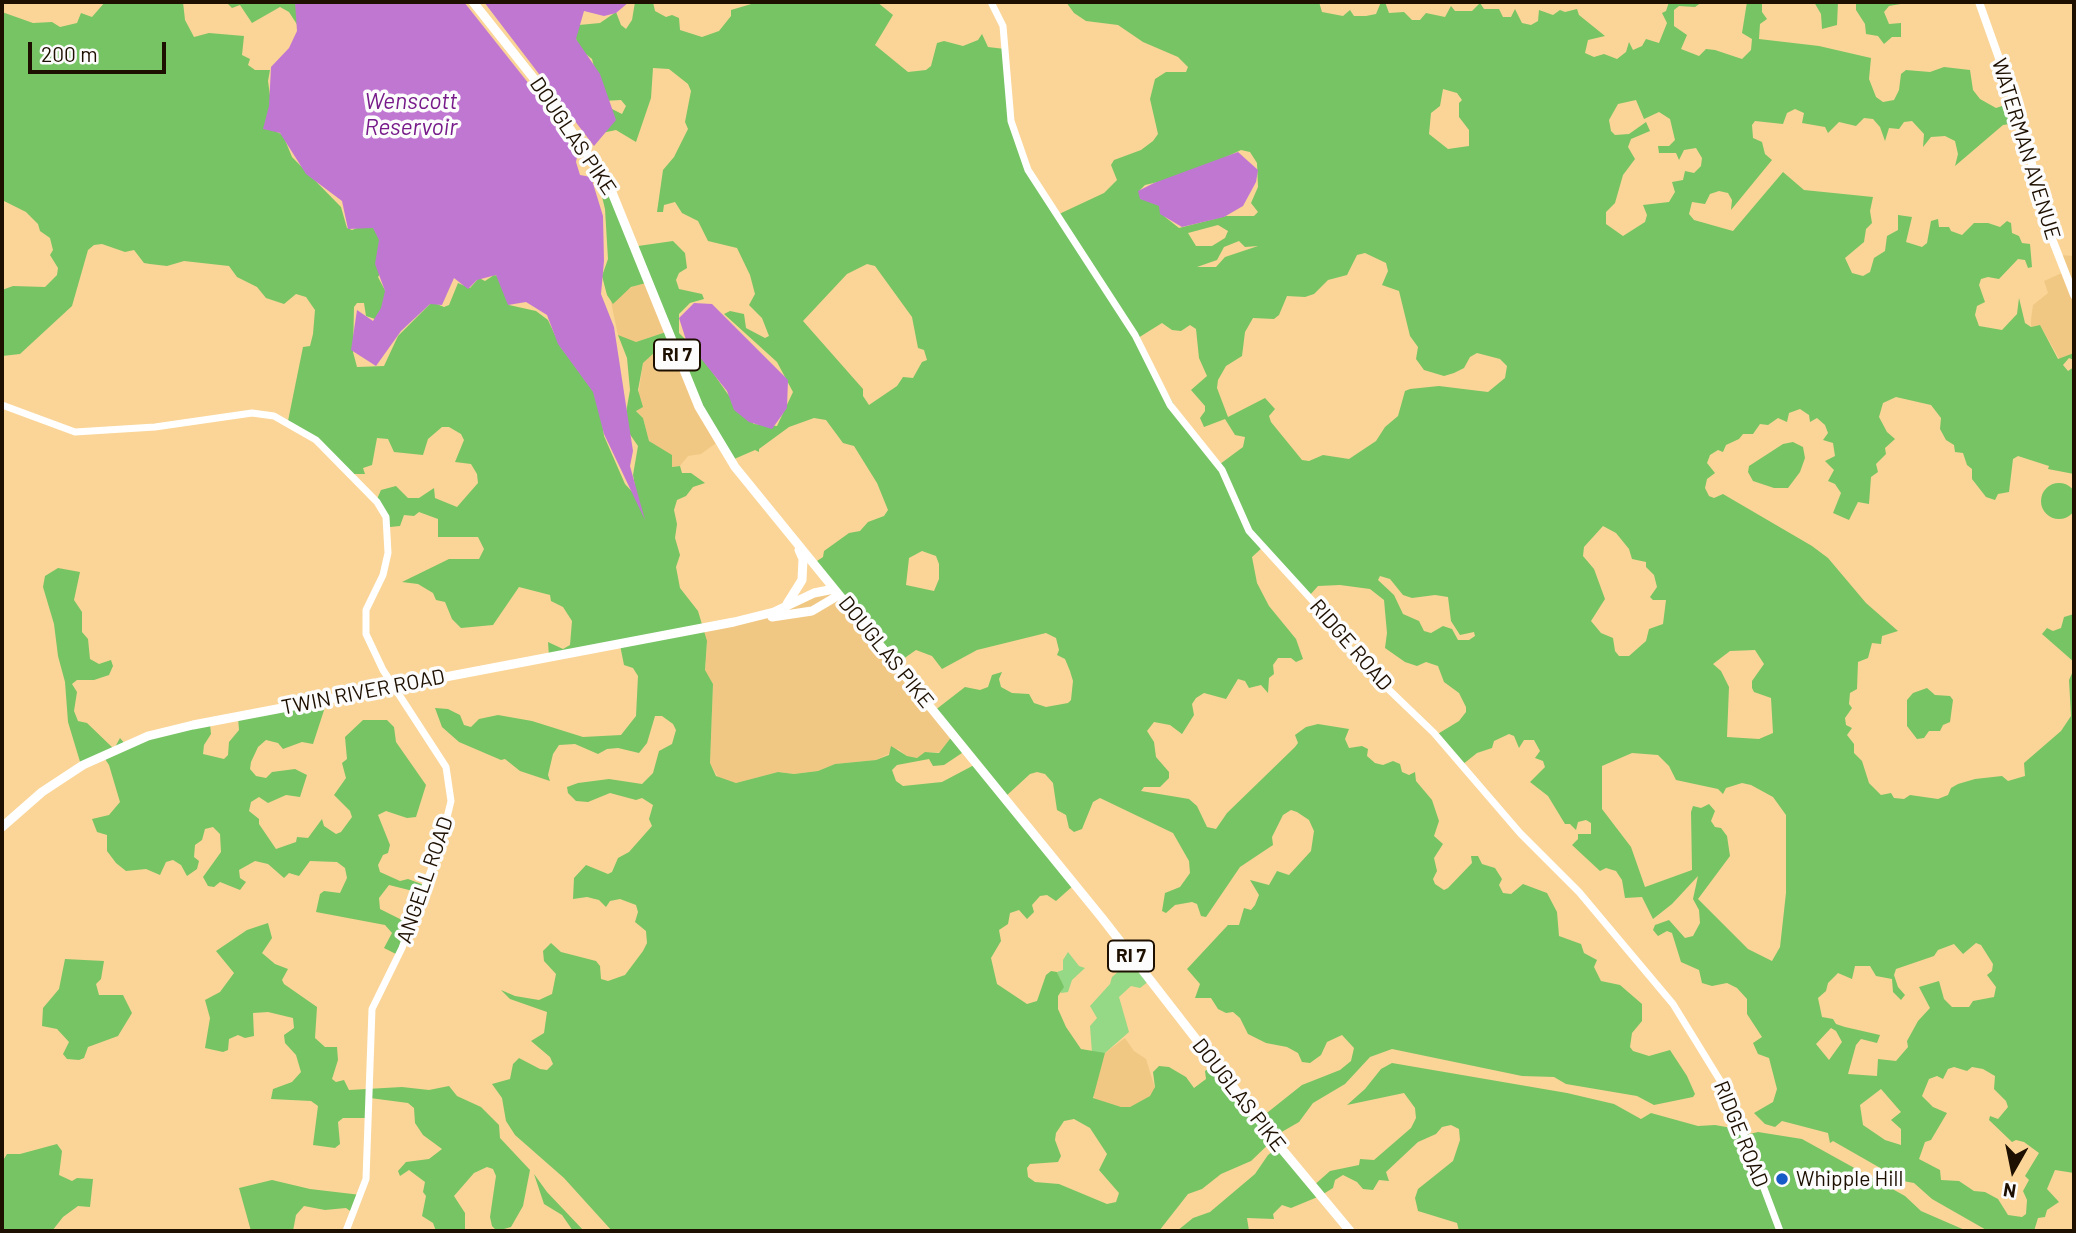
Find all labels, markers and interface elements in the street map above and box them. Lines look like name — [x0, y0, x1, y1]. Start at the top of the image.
scale bar — [32, 28, 170, 72]
text: 200 m — [41, 41, 98, 66]
street label: WATERMAN AVENUE — [1986, 55, 2066, 243]
street label: DOUGLAS PIKE — [524, 72, 622, 200]
water label: Wenscott Reservoir — [365, 87, 457, 141]
road number: RI 7 — [654, 340, 700, 370]
street label: DOUGLAS PIKE — [833, 591, 939, 713]
street label: RIDGE ROAD — [1305, 594, 1397, 696]
street label: TWIN RIVER ROAD — [279, 664, 447, 720]
street label: ANGELL ROAD — [392, 813, 458, 947]
road number: RI 7 — [1108, 940, 1154, 972]
street label: DOUGLAS PIKE — [1187, 1033, 1291, 1157]
street label: RIDGE ROAD — [1708, 1077, 1774, 1191]
north arrow — [1978, 1135, 2048, 1205]
place label: Whipple Hill — [1796, 1166, 1903, 1192]
marker: Whipple Hill — [1774, 1171, 1790, 1187]
text: N — [2002, 1179, 2018, 1204]

